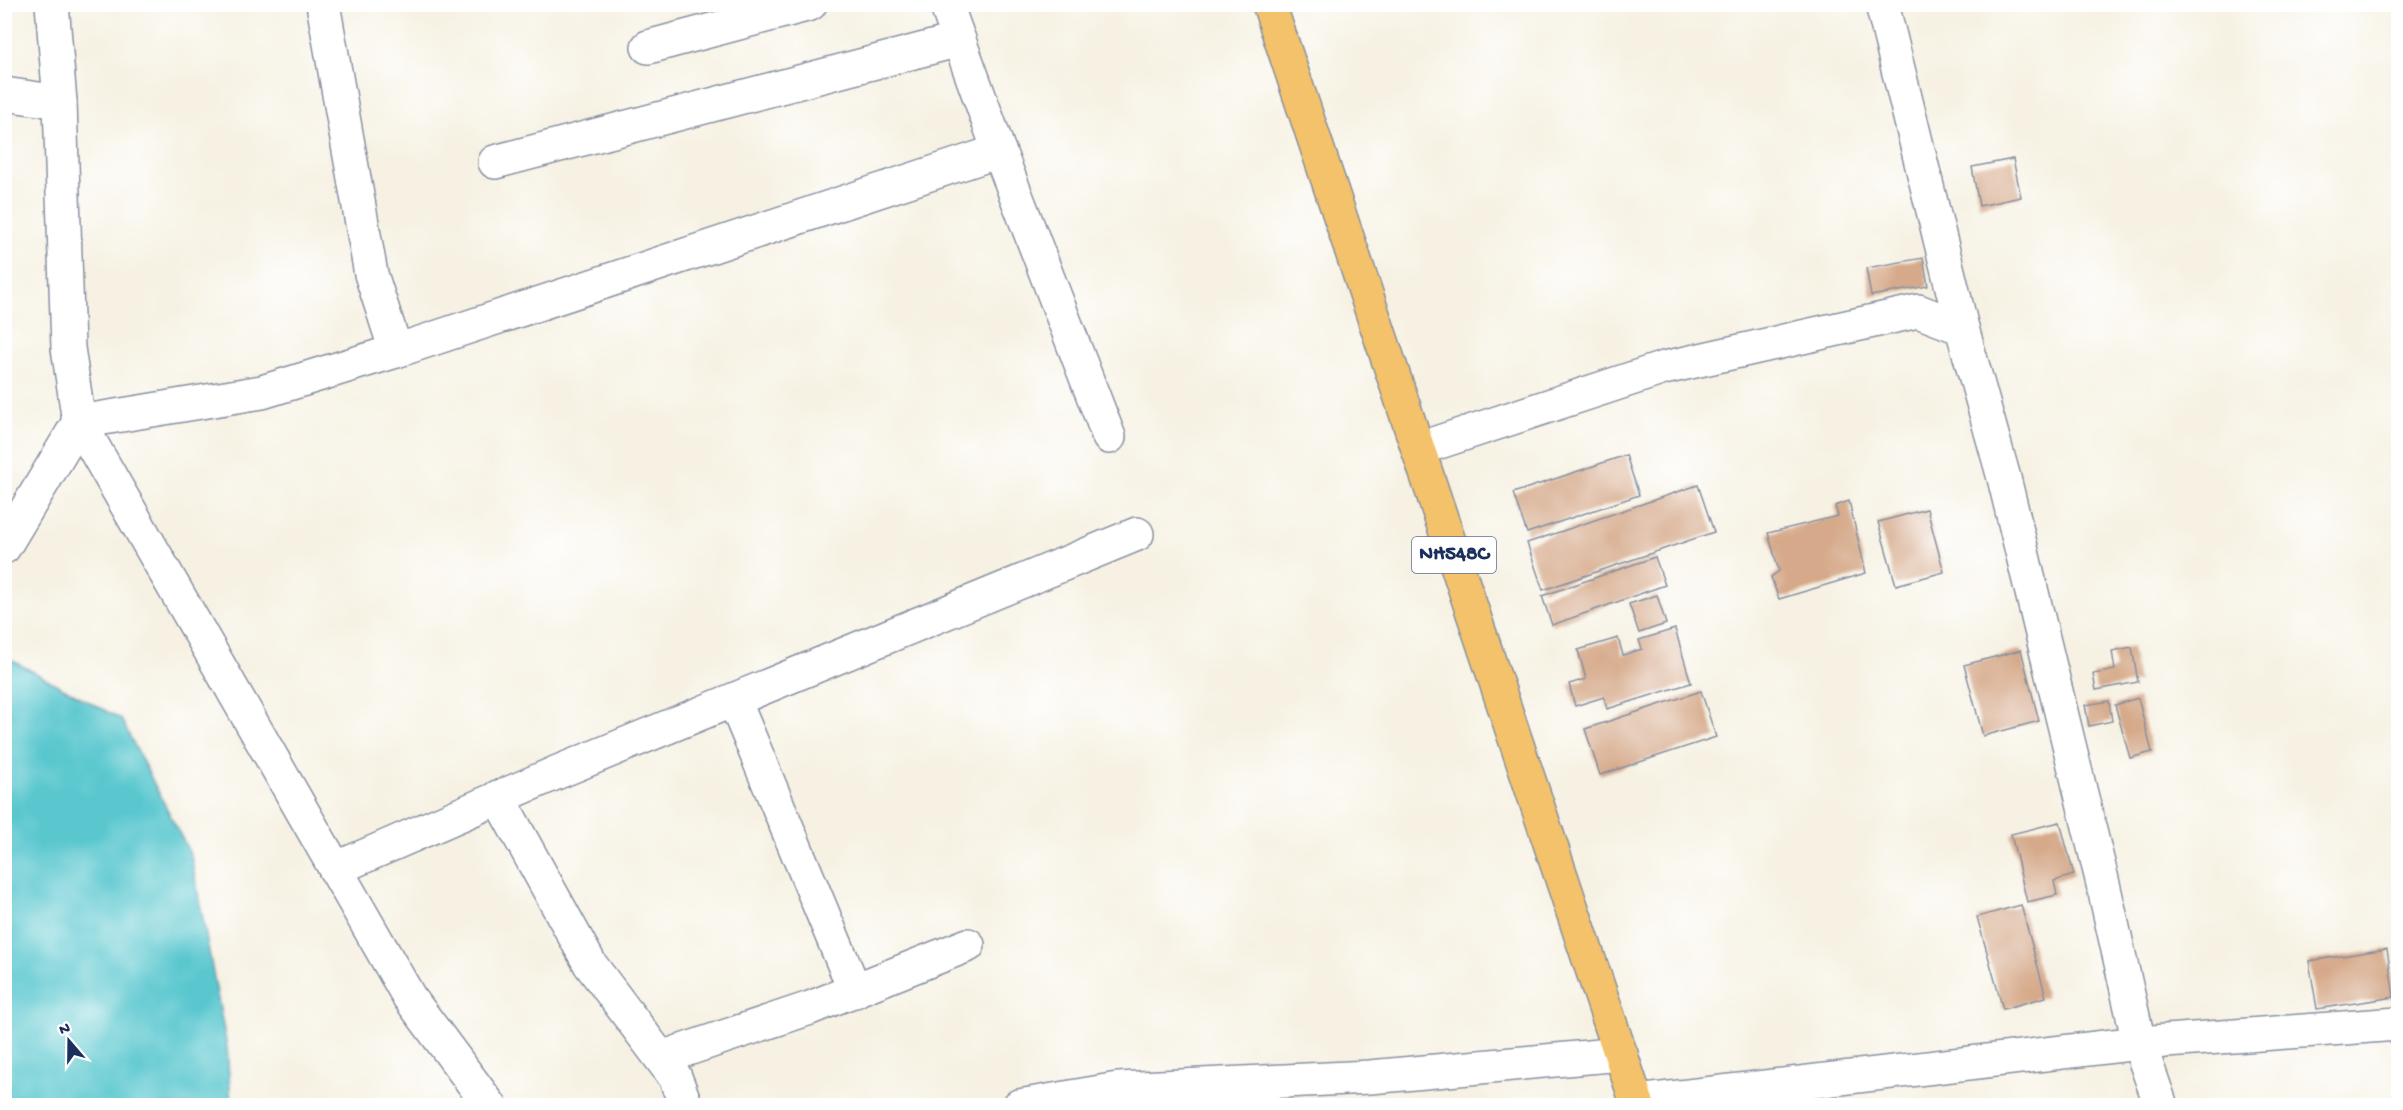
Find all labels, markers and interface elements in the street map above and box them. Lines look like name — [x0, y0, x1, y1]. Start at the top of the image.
road number: NH548C — [1412, 537, 1496, 573]
north arrow — [39, 1011, 99, 1071]
text: N — [57, 1019, 74, 1041]

